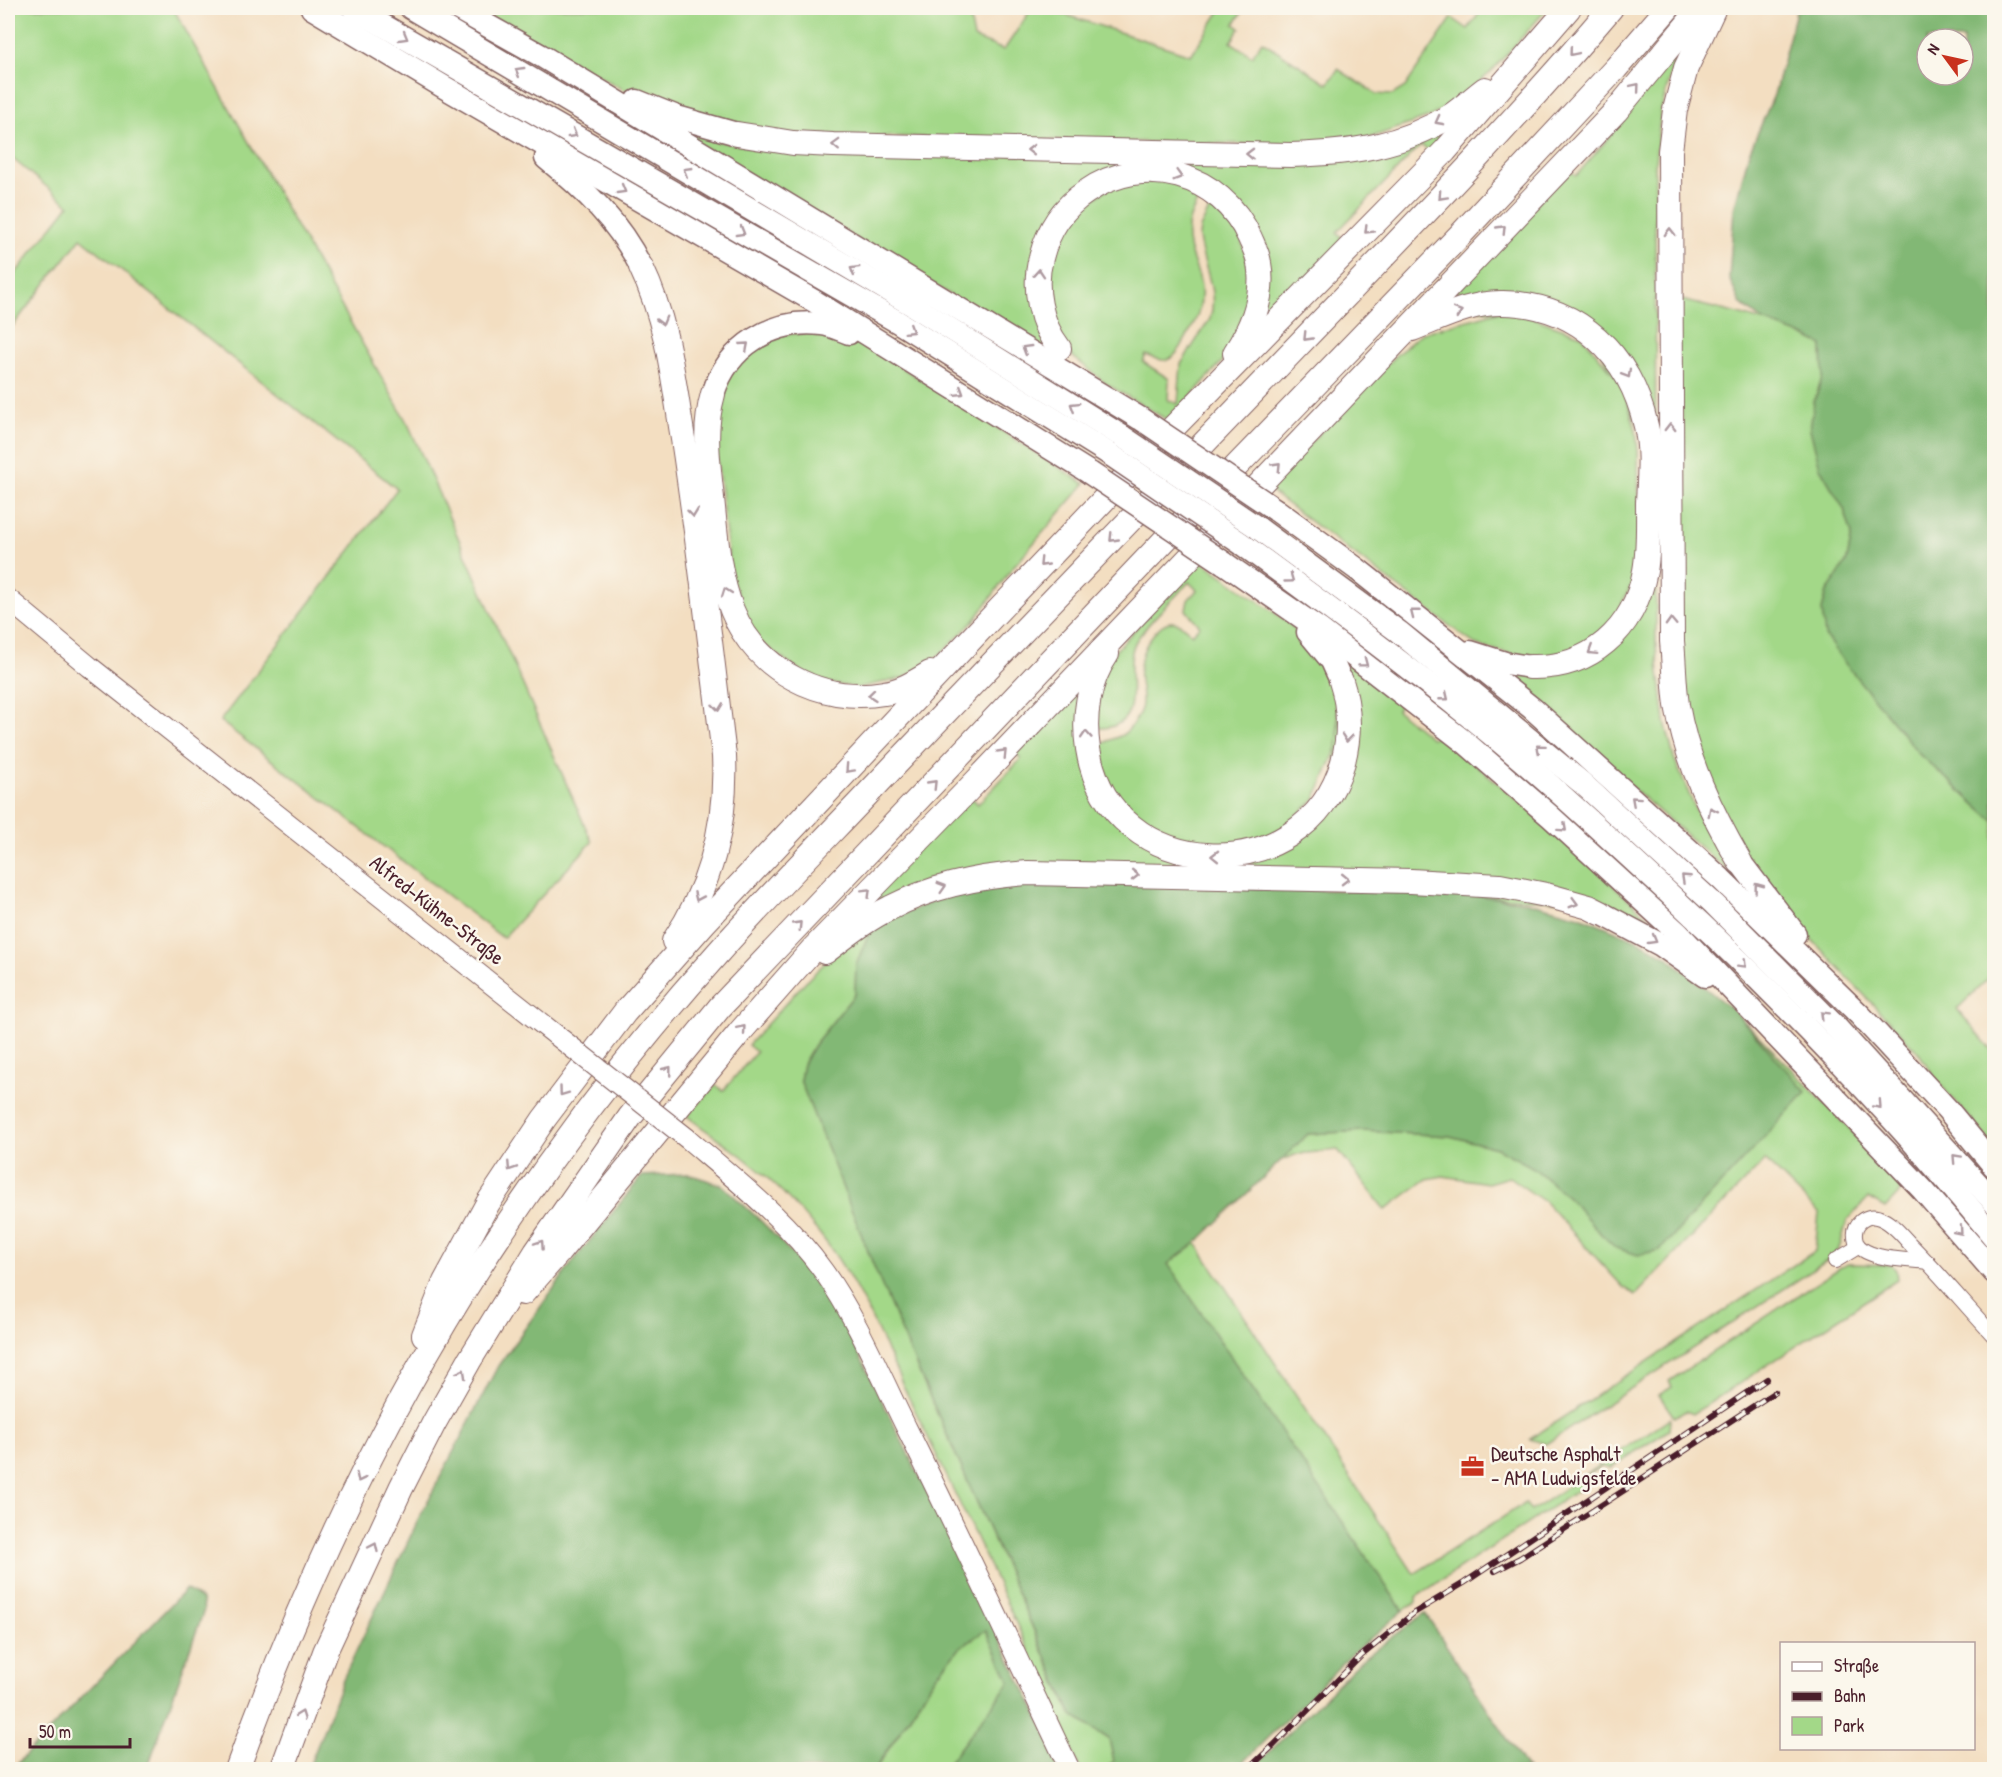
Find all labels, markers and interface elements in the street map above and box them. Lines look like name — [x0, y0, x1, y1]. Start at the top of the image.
north arrow — [1915, 27, 1975, 87]
one-way arrow — [398, 30, 408, 41]
text: N — [1921, 39, 1944, 58]
one-way arrow — [1570, 45, 1581, 56]
one-way arrow — [515, 67, 525, 79]
one-way arrow — [1629, 83, 1640, 94]
one-way arrow — [1435, 114, 1446, 125]
one-way arrow — [567, 127, 577, 139]
one-way arrow — [831, 139, 840, 152]
one-way arrow — [1026, 144, 1035, 156]
one-way arrow — [1246, 148, 1255, 160]
one-way arrow — [683, 166, 693, 178]
one-way arrow — [1172, 169, 1183, 181]
one-way arrow — [616, 182, 626, 194]
one-way arrow — [1438, 189, 1449, 200]
one-way arrow — [1365, 222, 1376, 233]
one-way arrow — [735, 225, 745, 236]
one-way arrow — [1495, 226, 1506, 237]
one-way arrow — [1664, 228, 1676, 237]
one-way arrow — [850, 266, 860, 278]
one-way arrow — [1032, 269, 1045, 278]
one-way arrow — [1453, 306, 1463, 319]
one-way arrow — [655, 315, 667, 326]
one-way arrow — [903, 323, 914, 334]
one-way arrow — [1303, 330, 1314, 340]
one-way arrow — [738, 342, 749, 353]
one-way arrow — [1022, 345, 1032, 357]
one-way arrow — [1619, 368, 1631, 378]
one-way arrow — [953, 385, 964, 396]
one-way arrow — [1070, 402, 1081, 413]
one-way arrow — [1664, 423, 1676, 432]
one-way arrow — [1269, 462, 1280, 473]
one-way arrow — [687, 509, 699, 518]
one-way arrow — [1110, 530, 1121, 541]
one-way arrow — [1040, 556, 1051, 567]
one-way arrow — [1283, 572, 1294, 583]
one-way arrow — [720, 587, 733, 598]
one-way arrow — [1409, 609, 1420, 620]
one-way arrow — [1665, 618, 1677, 627]
one-way arrow — [1588, 644, 1599, 655]
one-way arrow — [1358, 656, 1369, 667]
one-way arrow — [868, 688, 877, 701]
one-way arrow — [1438, 689, 1449, 700]
one-way arrow — [711, 702, 724, 711]
one-way arrow — [1080, 730, 1093, 739]
one-way arrow — [1341, 734, 1354, 743]
one-way arrow — [1536, 744, 1547, 755]
one-way arrow — [996, 749, 1007, 760]
one-way arrow — [845, 762, 856, 773]
one-way arrow — [925, 781, 936, 792]
one-way arrow — [1631, 796, 1642, 807]
one-way arrow — [1708, 807, 1719, 817]
one-way arrow — [1556, 821, 1567, 832]
street label: Alfred-Kühne-Straße — [364, 848, 511, 971]
one-way arrow — [1210, 850, 1219, 862]
one-way arrow — [1131, 868, 1140, 881]
one-way arrow — [1340, 873, 1349, 886]
one-way arrow — [1681, 874, 1692, 885]
one-way arrow — [936, 882, 947, 894]
one-way arrow — [1754, 882, 1765, 893]
one-way arrow — [860, 889, 871, 900]
one-way arrow — [693, 891, 705, 902]
one-way arrow — [1568, 896, 1579, 908]
one-way arrow — [791, 922, 802, 932]
one-way arrow — [1647, 933, 1657, 945]
one-way arrow — [1736, 958, 1747, 968]
one-way arrow — [1820, 1011, 1831, 1021]
one-way arrow — [735, 1025, 746, 1036]
one-way arrow — [660, 1066, 671, 1077]
one-way arrow — [560, 1085, 571, 1096]
one-way arrow — [1871, 1098, 1882, 1109]
one-way arrow — [1952, 1154, 1963, 1165]
one-way arrow — [507, 1160, 518, 1171]
one-way arrow — [1952, 1224, 1963, 1235]
one-way arrow — [533, 1240, 544, 1251]
one-way arrow — [455, 1369, 466, 1379]
place label: Deutsche Asphalt - AMA Ludwigsfelde — [1491, 1439, 1636, 1492]
office icon: Deutsche Asphalt - AMA Ludwigsfelde — [1460, 1453, 1486, 1479]
one-way arrow — [355, 1472, 367, 1483]
one-way arrow — [366, 1542, 378, 1553]
legend — [1780, 1642, 1975, 1750]
text: Straße — [1834, 1653, 1879, 1678]
text: Bahn — [1834, 1683, 1866, 1708]
one-way arrow — [294, 1710, 307, 1720]
scale bar — [30, 1711, 130, 1749]
text: Park — [1834, 1713, 1865, 1738]
text: 50 m — [39, 1719, 71, 1744]

